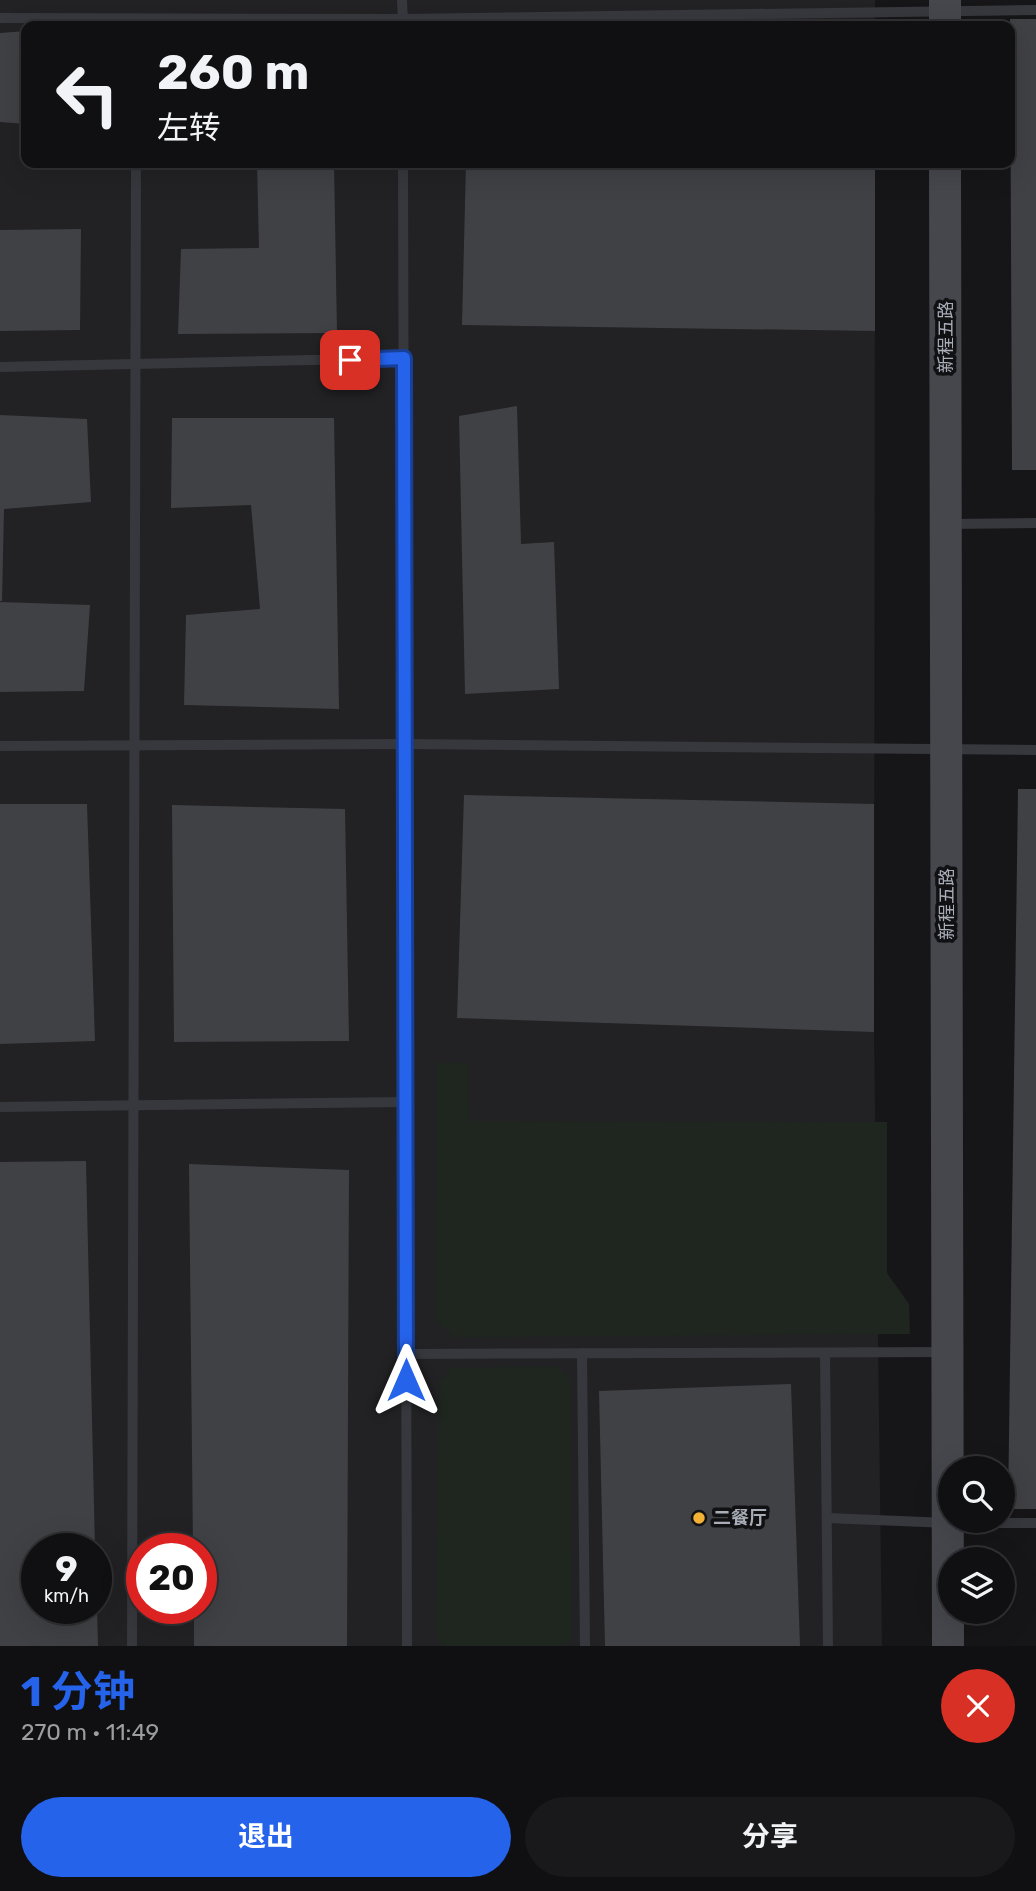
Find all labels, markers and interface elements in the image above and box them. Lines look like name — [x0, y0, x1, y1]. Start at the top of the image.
text: 260 m — [157, 43, 309, 101]
icon: left — [42, 49, 133, 140]
text: 左转 — [157, 109, 221, 147]
street label: 新程五路 — [935, 301, 957, 373]
pin — [320, 330, 380, 390]
icon: arrive — [331, 341, 369, 379]
street label: 新程五路 — [936, 868, 958, 940]
position arrow — [369, 1343, 443, 1417]
map controls — [938, 1456, 1015, 1624]
button: search — [938, 1456, 1015, 1533]
place label: 二餐厅 — [713, 1507, 767, 1529]
marker: 二餐厅 — [691, 1510, 707, 1526]
speed limit sign: 20 — [126, 1533, 217, 1624]
button: layers — [938, 1547, 1015, 1624]
text: 9 — [55, 1548, 78, 1590]
text: km/h — [44, 1585, 89, 1607]
text: 1 分钟 — [21, 1667, 135, 1717]
button: close — [941, 1669, 1015, 1743]
text: 270 m · 11:49 — [21, 1718, 159, 1746]
button: 退出 — [21, 1797, 511, 1877]
button: 分享 — [525, 1797, 1015, 1877]

